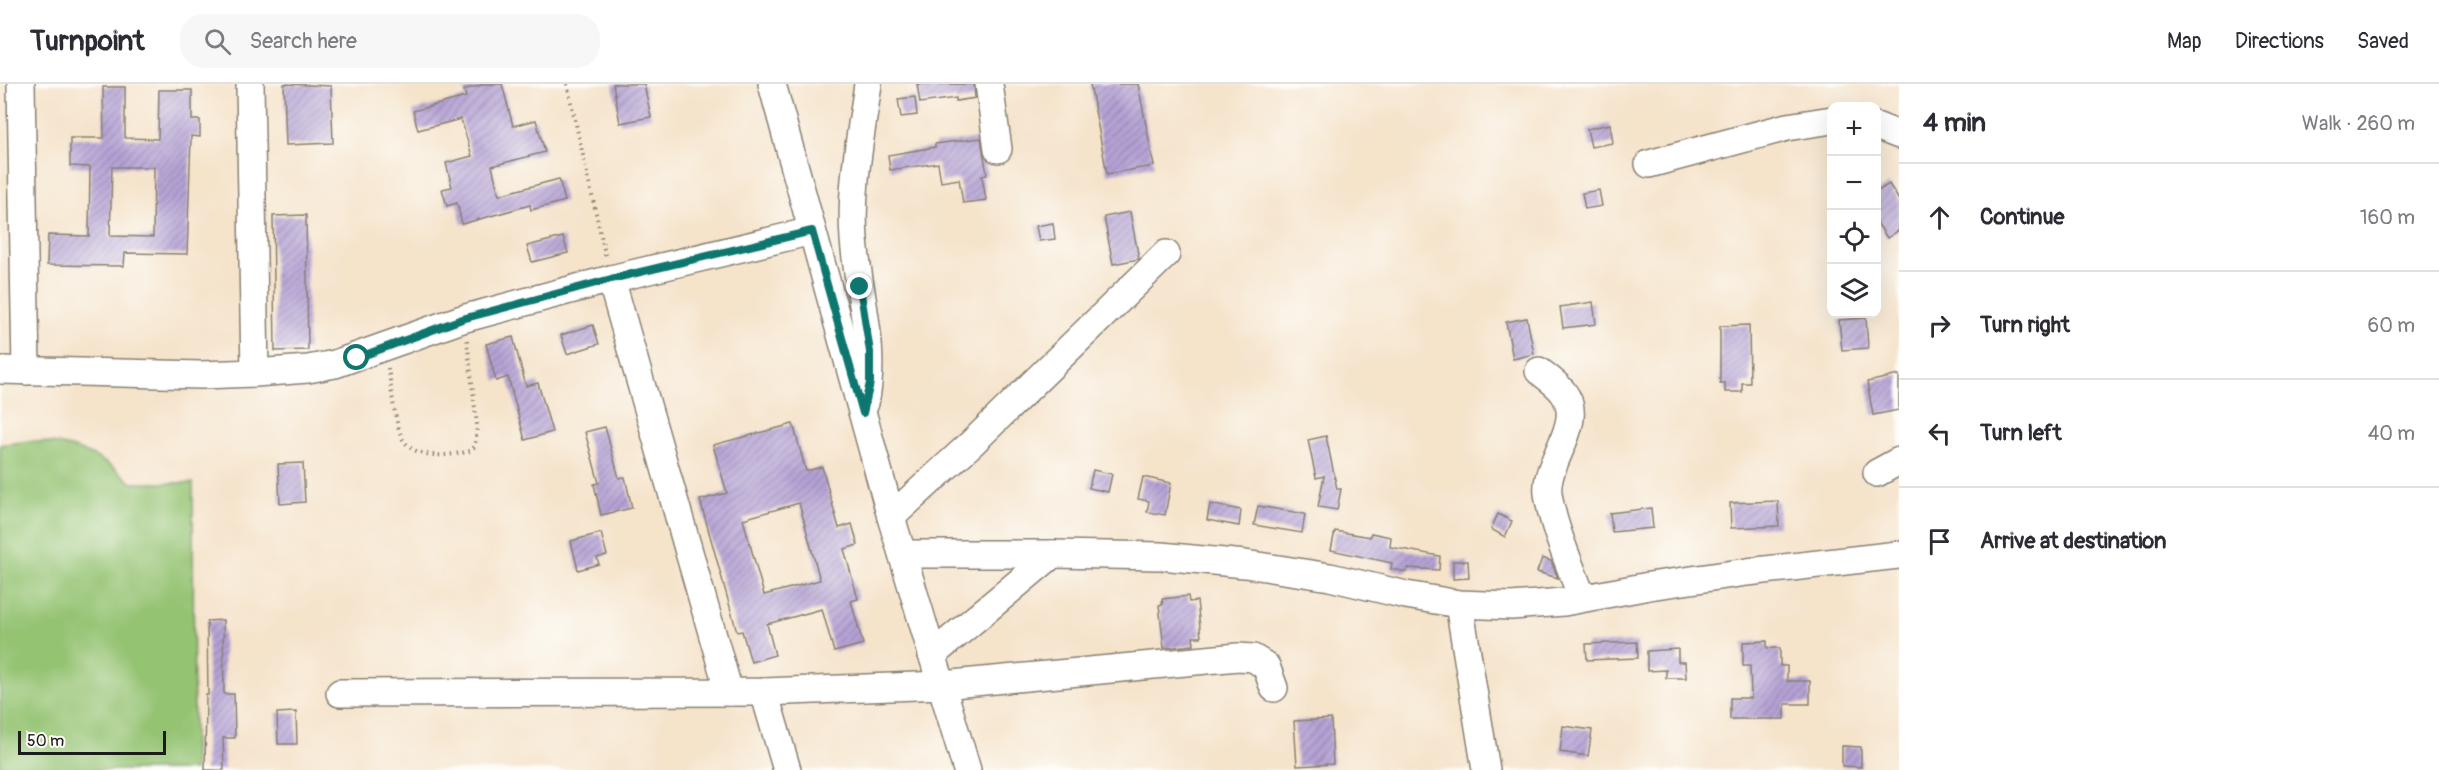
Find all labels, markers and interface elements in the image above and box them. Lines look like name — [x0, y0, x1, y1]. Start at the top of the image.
search box — [180, 14, 600, 68]
text: Turnpoint — [30, 24, 144, 59]
icon: search — [201, 25, 234, 58]
text: Search here — [249, 27, 357, 55]
text: Map — [2167, 28, 2202, 55]
text: Directions — [2235, 28, 2324, 55]
text: Saved — [2357, 28, 2409, 55]
map controls — [1827, 102, 1881, 318]
button: + — [1827, 102, 1881, 156]
text: 4 min — [1923, 107, 1986, 139]
text: Walk · 260 m — [2302, 111, 2415, 136]
button: − — [1827, 156, 1881, 210]
icon: ahead — [1923, 201, 1956, 234]
text: Continue — [1980, 203, 2064, 231]
text: 160 m — [2360, 205, 2415, 230]
button: locate — [1827, 210, 1881, 264]
button: layers — [1827, 264, 1881, 318]
route end — [846, 273, 872, 299]
icon: right — [1923, 309, 1956, 342]
text: Turn right — [1980, 311, 2070, 339]
text: 60 m — [2368, 313, 2415, 338]
route start — [343, 344, 369, 370]
icon: left — [1923, 417, 1956, 450]
text: Turn left — [1980, 419, 2062, 447]
text: 40 m — [2368, 421, 2415, 446]
icon: arrive — [1923, 525, 1956, 558]
text: Arrive at destination — [1980, 527, 2166, 555]
scale bar — [18, 728, 166, 756]
text: 50 m — [27, 731, 64, 751]

